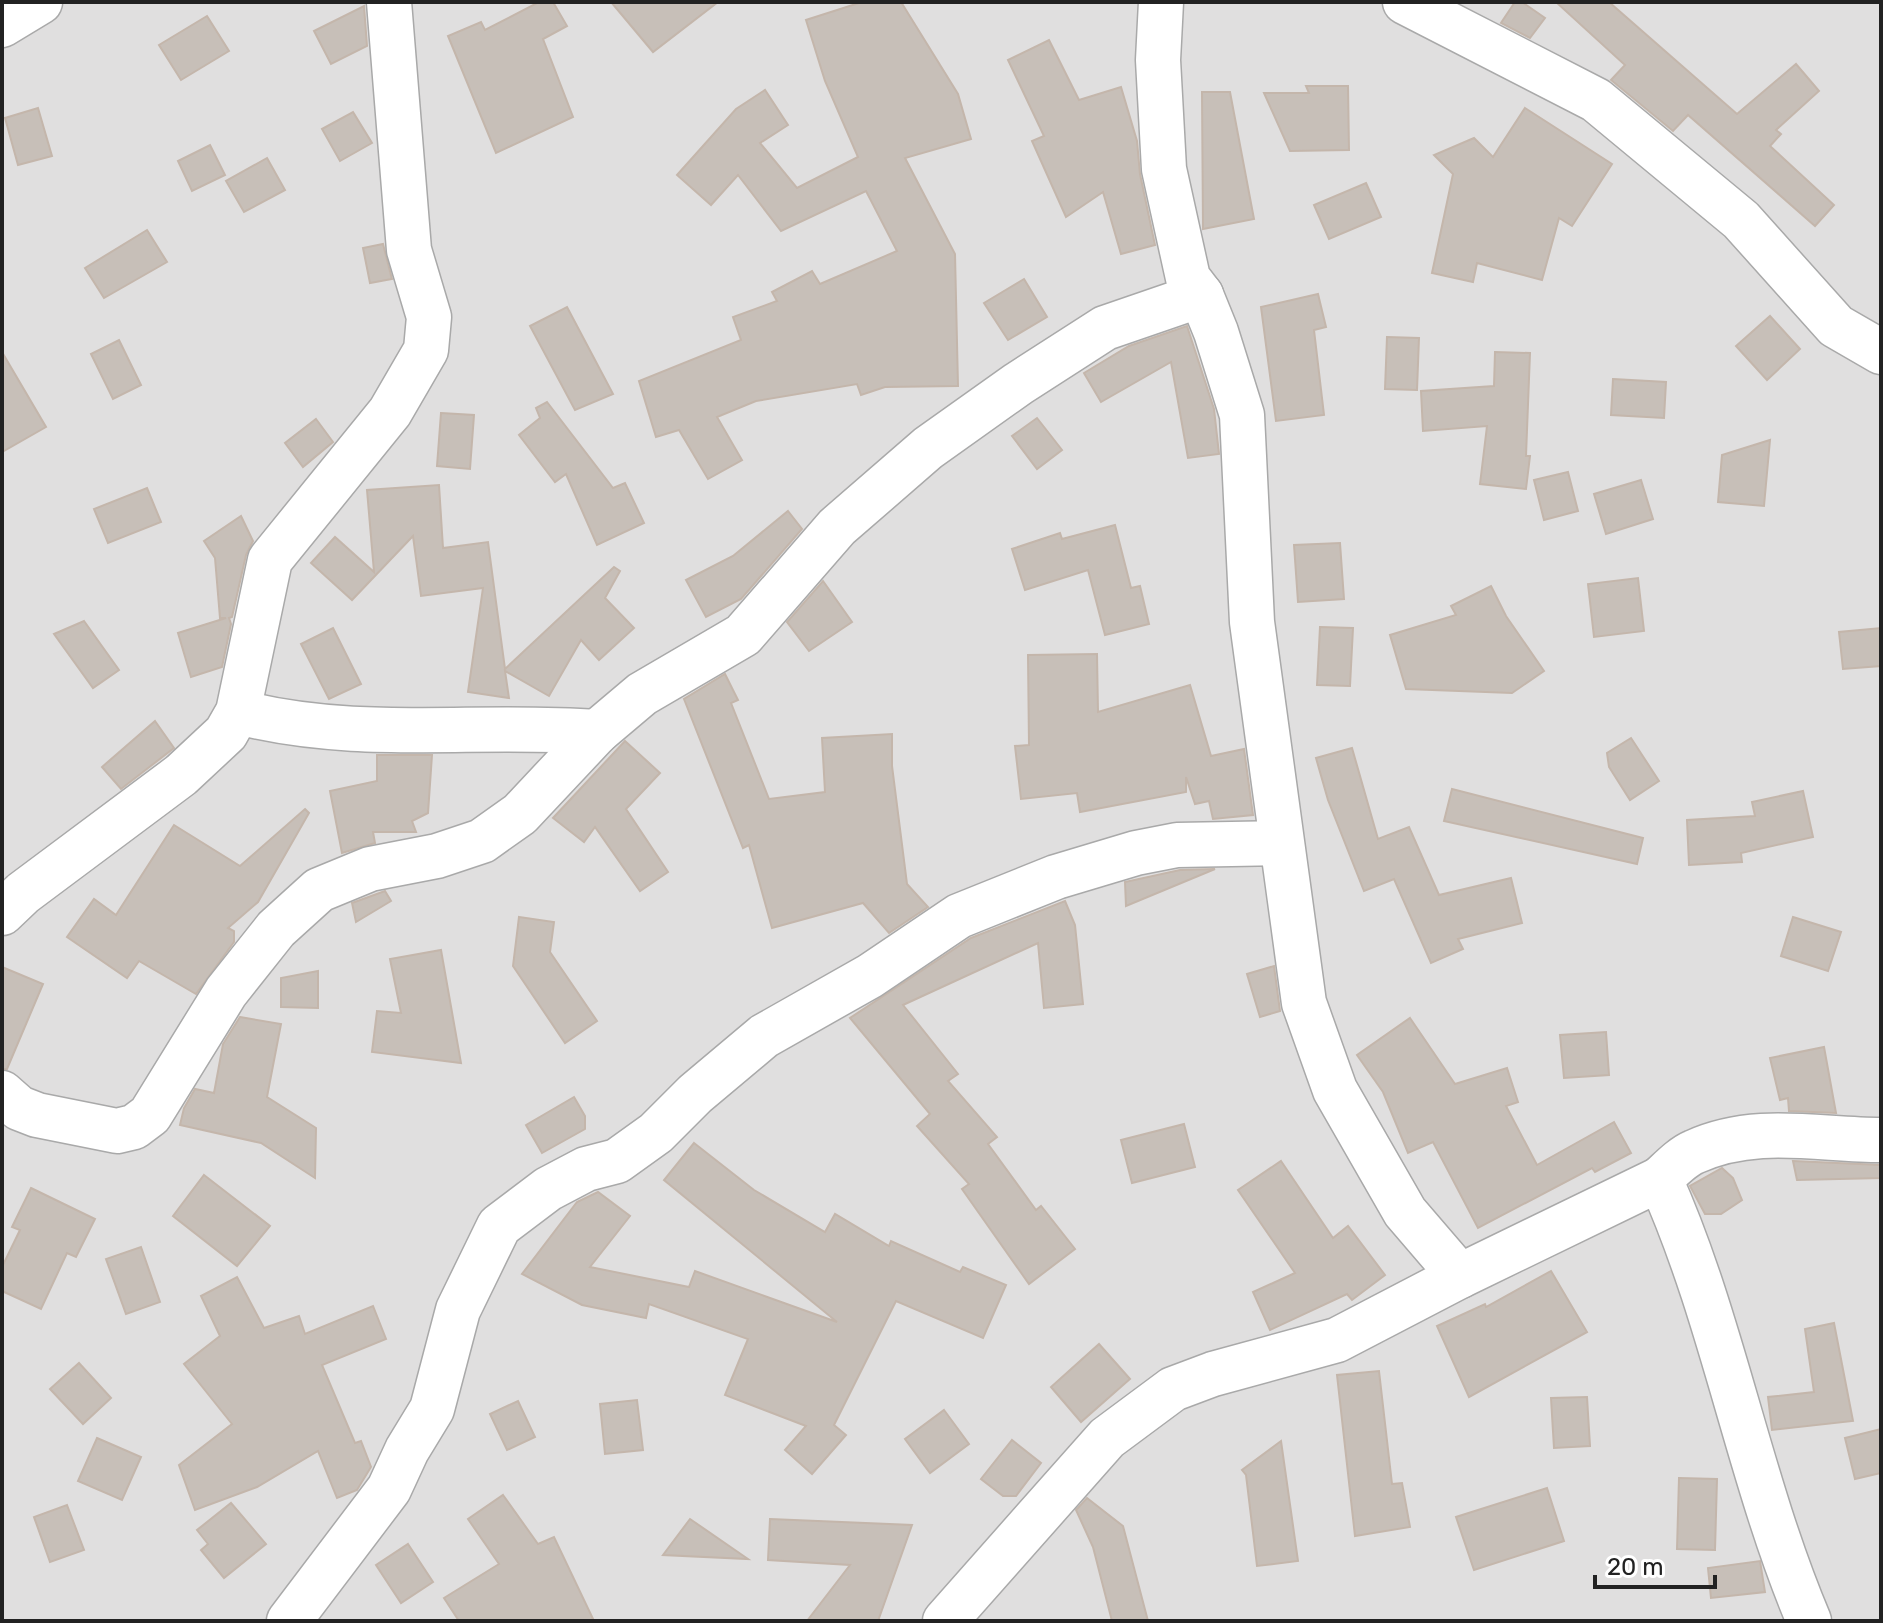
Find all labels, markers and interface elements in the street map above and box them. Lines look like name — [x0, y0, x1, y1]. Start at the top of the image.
scale bar — [1595, 1539, 1715, 1589]
text: 20 m — [1607, 1553, 1664, 1581]

